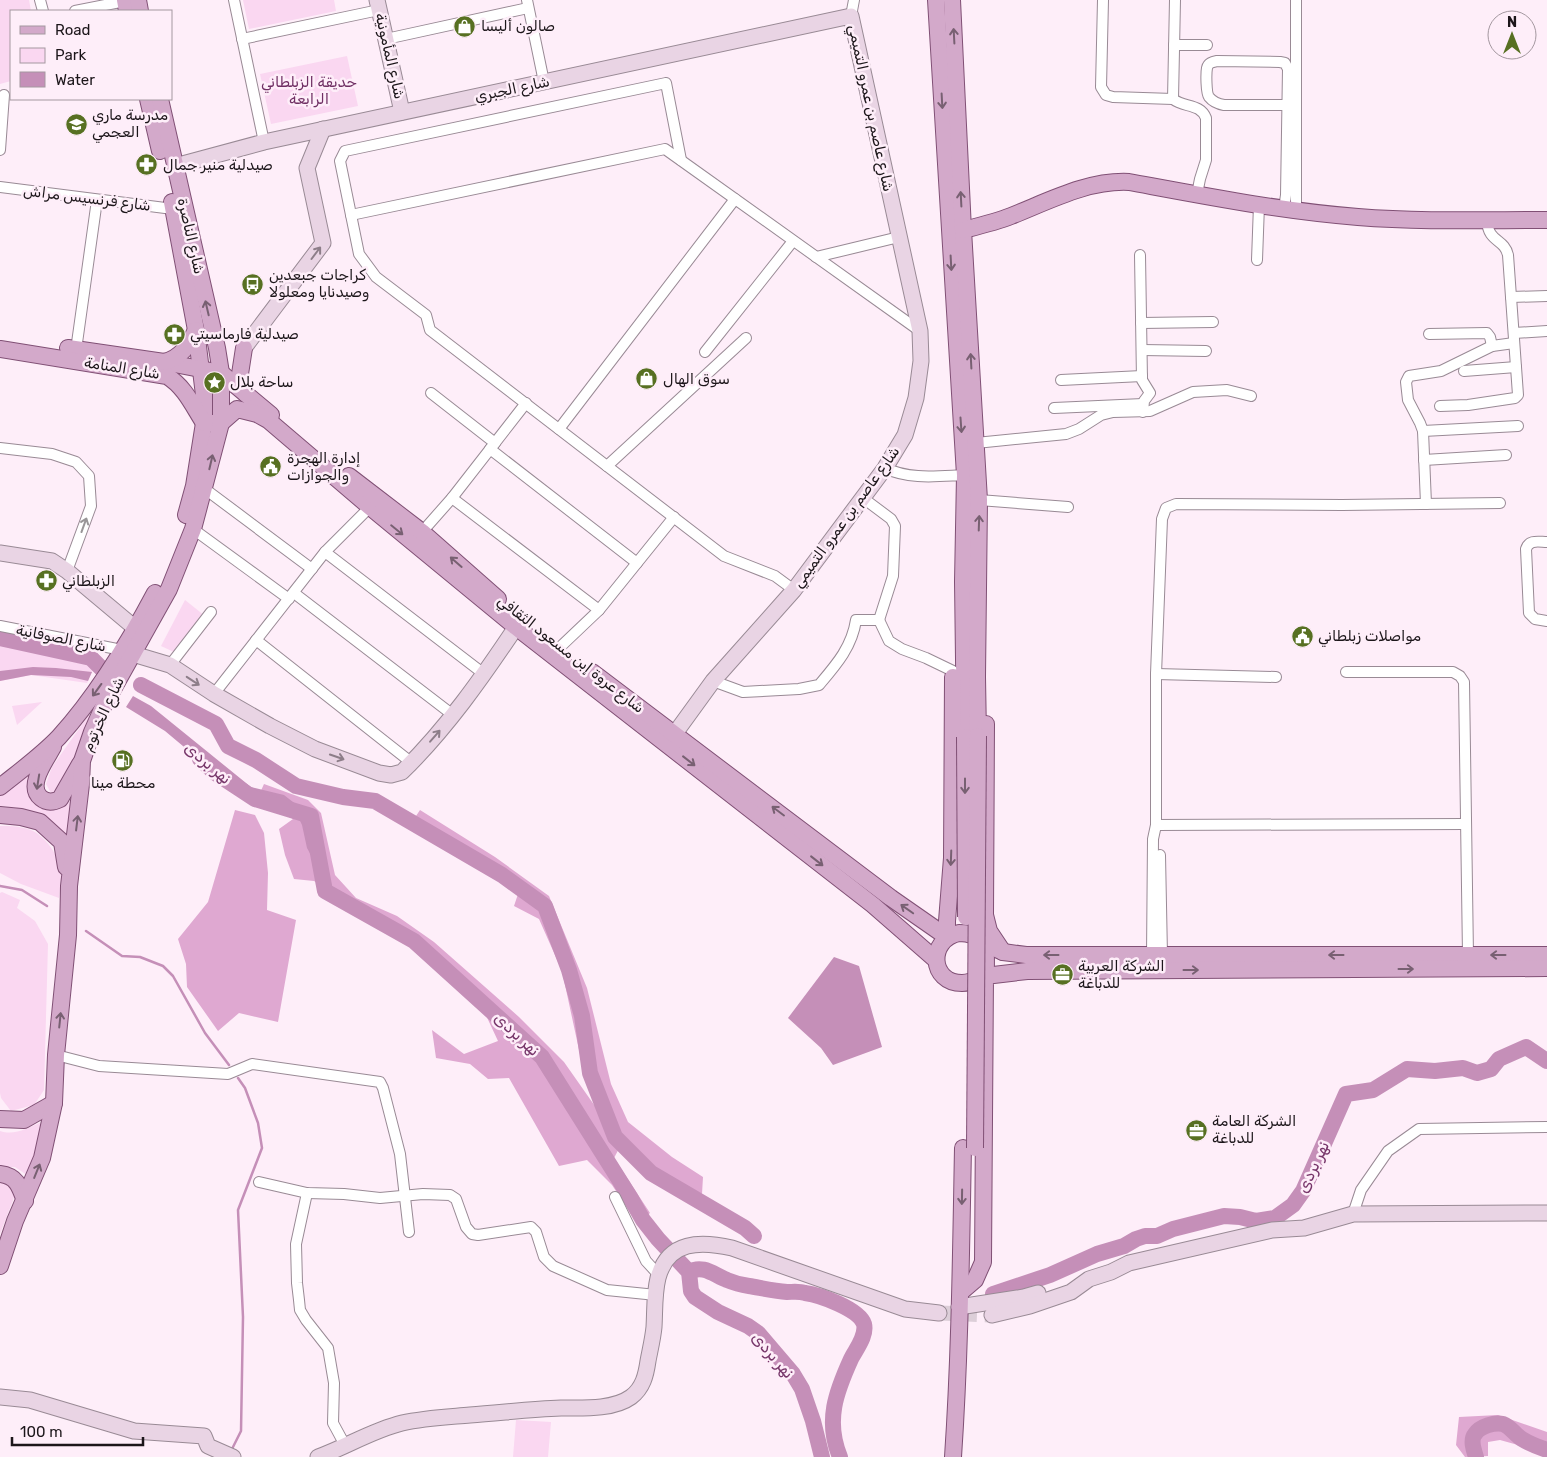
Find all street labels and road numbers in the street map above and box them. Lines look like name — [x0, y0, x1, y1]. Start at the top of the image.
street label: شارع المأمونية — [369, 11, 409, 101]
street label: شارع عاصم بن عمرو التميمي — [842, 23, 898, 194]
street label: شارع الجبري — [473, 72, 552, 108]
street label: شارع فرنسيس مراش — [22, 181, 152, 217]
street label: شارع الناصرة — [172, 196, 209, 276]
street label: شارع المنامة — [82, 353, 161, 385]
street label: شارع عاصم بن عمرو التميمي — [789, 443, 906, 593]
street label: شارع عروة إبن مسعود الثقافي — [492, 591, 648, 719]
street label: شارع الصوفانية — [14, 620, 108, 658]
street label: شارع الخرتوم — [78, 674, 130, 755]

